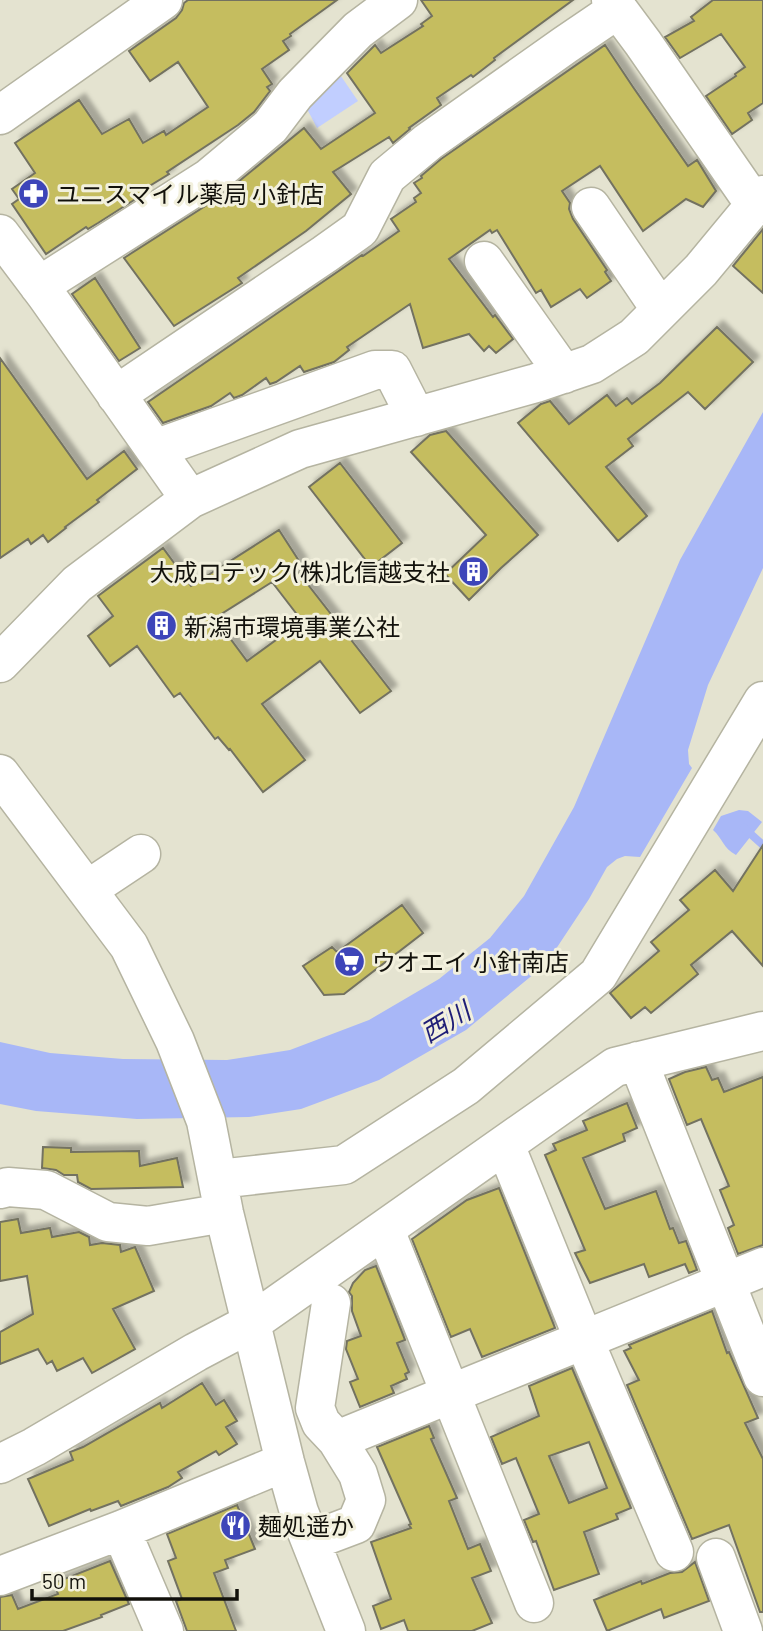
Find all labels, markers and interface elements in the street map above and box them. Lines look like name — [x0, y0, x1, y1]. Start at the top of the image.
pharmacy icon: ユニスマイル薬局 小針店 — [16, 176, 50, 210]
place label: ユニスマイル薬局 小針店 — [56, 179, 324, 208]
building icon: 大成ロテック(株)北信越支社 — [456, 554, 490, 588]
place label: 大成ロテック(株)北信越支社 — [149, 557, 450, 586]
building icon: 新潟市環境事業公社 — [144, 609, 178, 643]
place label: 新潟市環境事業公社 — [184, 612, 400, 641]
supermarket icon: ウオエイ 小針南店 — [332, 944, 366, 978]
place label: ウオエイ 小針南店 — [372, 947, 569, 976]
water label: 西川 — [415, 993, 478, 1048]
restaurant icon: 麺処遥か — [218, 1508, 252, 1542]
place label: 麺処遥か — [258, 1511, 354, 1540]
scale bar — [32, 1558, 236, 1602]
text: 50 m — [42, 1568, 86, 1593]

